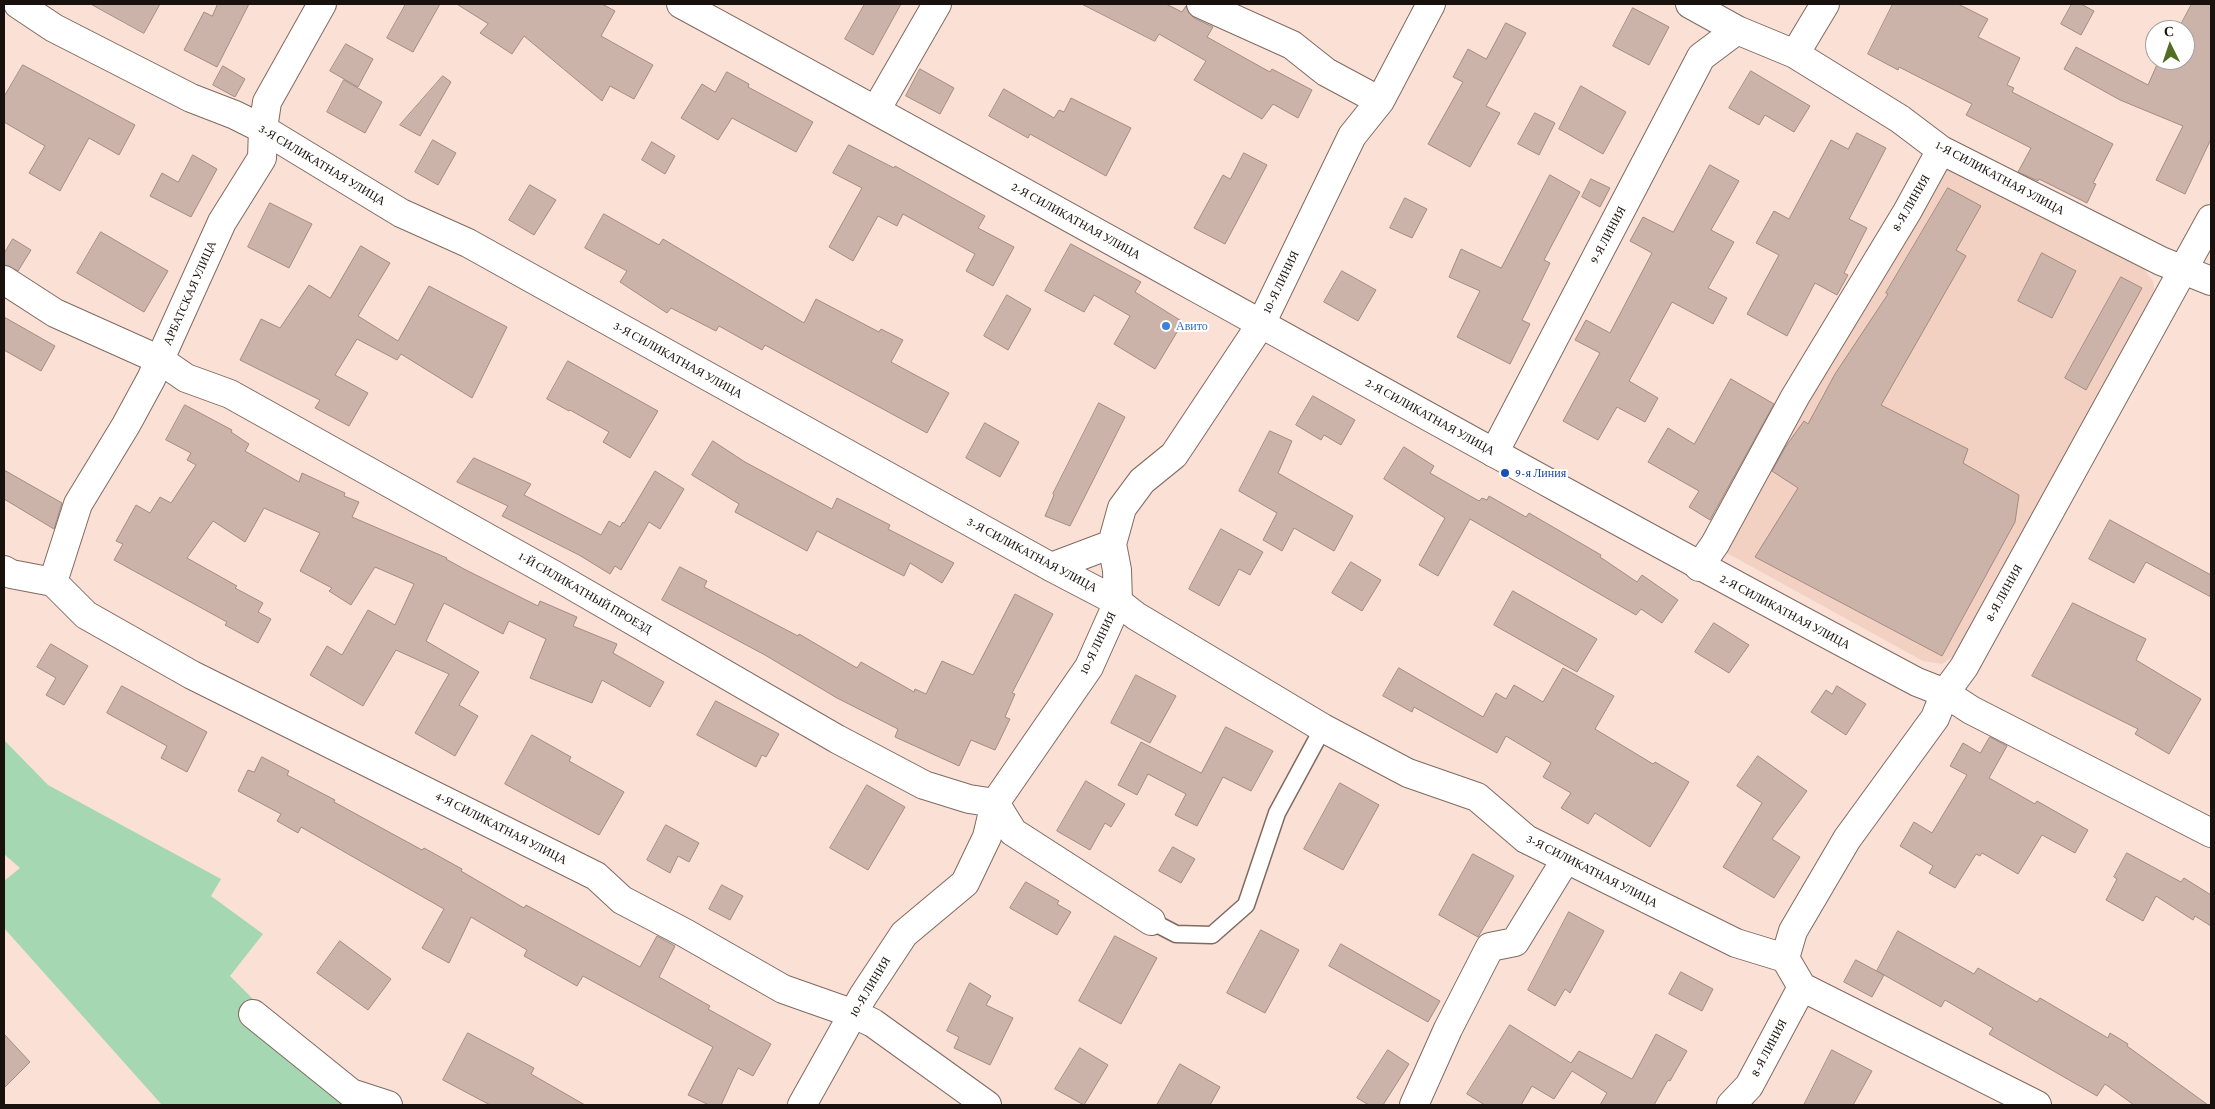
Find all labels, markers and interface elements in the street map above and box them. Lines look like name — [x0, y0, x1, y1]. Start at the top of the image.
north arrow — [2145, 20, 2195, 70]
text: С — [2163, 23, 2175, 39]
street label: 3-Я СИЛИКАТНАЯ УЛИЦА — [256, 121, 388, 209]
street label: 1-Я СИЛИКАТНАЯ УЛИЦА — [1933, 138, 2067, 218]
street label: 8-Я ЛИНИЯ — [1889, 172, 1933, 234]
street label: 2-Я СИЛИКАТНАЯ УЛИЦА — [1009, 179, 1143, 263]
street label: 9-Я ЛИНИЯ — [1587, 204, 1629, 266]
street label: АРБАТСКАЯ УЛИЦА — [160, 238, 220, 348]
street label: 10-Я ЛИНИЯ — [1260, 248, 1302, 316]
street label: 3-Я СИЛИКАТНАЯ УЛИЦА — [611, 318, 745, 402]
place label: Авито — [1176, 319, 1208, 333]
marker: Авито — [1160, 320, 1172, 332]
street label: 2-Я СИЛИКАТНАЯ УЛИЦА — [1363, 375, 1497, 459]
place label: 9-я Линия — [1515, 466, 1566, 480]
marker: 9-я Линия — [1499, 467, 1511, 479]
street label: 3-Я СИЛИКАТНАЯ УЛИЦА — [964, 514, 1100, 596]
street label: 1-Й СИЛИКАТНЫЙ ПРОЕЗД — [516, 549, 654, 637]
street label: 8-Я ЛИНИЯ — [1982, 562, 2026, 624]
street label: 2-Я СИЛИКАТНАЯ УЛИЦА — [1717, 571, 1853, 653]
street label: 10-Я ЛИНИЯ — [1077, 609, 1119, 677]
street label: 4-Я СИЛИКАТНАЯ УЛИЦА — [433, 788, 569, 868]
street label: 3-Я СИЛИКАТНАЯ УЛИЦА — [1524, 832, 1660, 910]
street label: 10-Я ЛИНИЯ — [846, 954, 894, 1020]
street label: 8-Я ЛИНИЯ — [1748, 1017, 1790, 1079]

